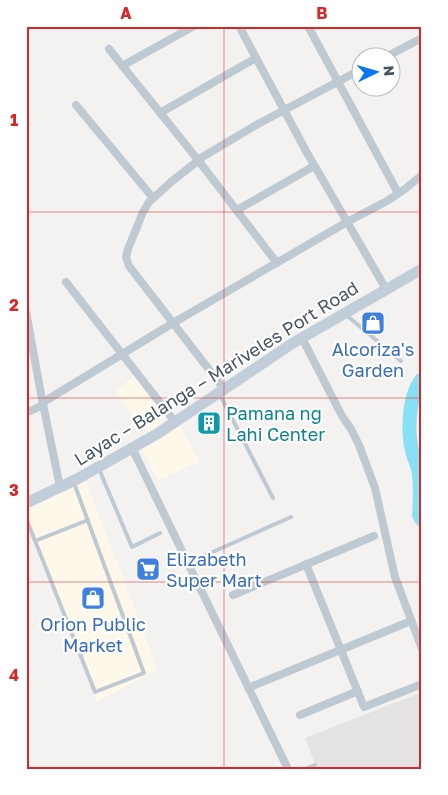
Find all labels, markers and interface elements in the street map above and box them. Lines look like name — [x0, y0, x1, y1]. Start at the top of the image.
text: A — [120, 3, 132, 23]
text: B — [316, 3, 328, 23]
north arrow — [350, 48, 400, 98]
text: N — [381, 65, 398, 77]
text: 1 — [10, 110, 18, 130]
street label: Layac – Balanga – Mariveles Port Road — [70, 276, 362, 470]
text: 2 — [9, 295, 19, 315]
shop icon: Alcoriza's Garden — [360, 310, 386, 336]
place label: Alcoriza's Garden — [332, 338, 414, 381]
place label: Pamana ng Lahi Center — [226, 402, 325, 445]
building icon: Pamana ng Lahi Center — [196, 410, 222, 436]
text: 3 — [9, 480, 19, 500]
place label: Elizabeth Super Mart — [166, 548, 262, 591]
supermarket icon: Elizabeth Super Mart — [135, 556, 161, 582]
shop icon: Orion Public Market — [80, 585, 106, 611]
place label: Orion Public Market — [40, 613, 146, 656]
text: 4 — [9, 665, 19, 685]

